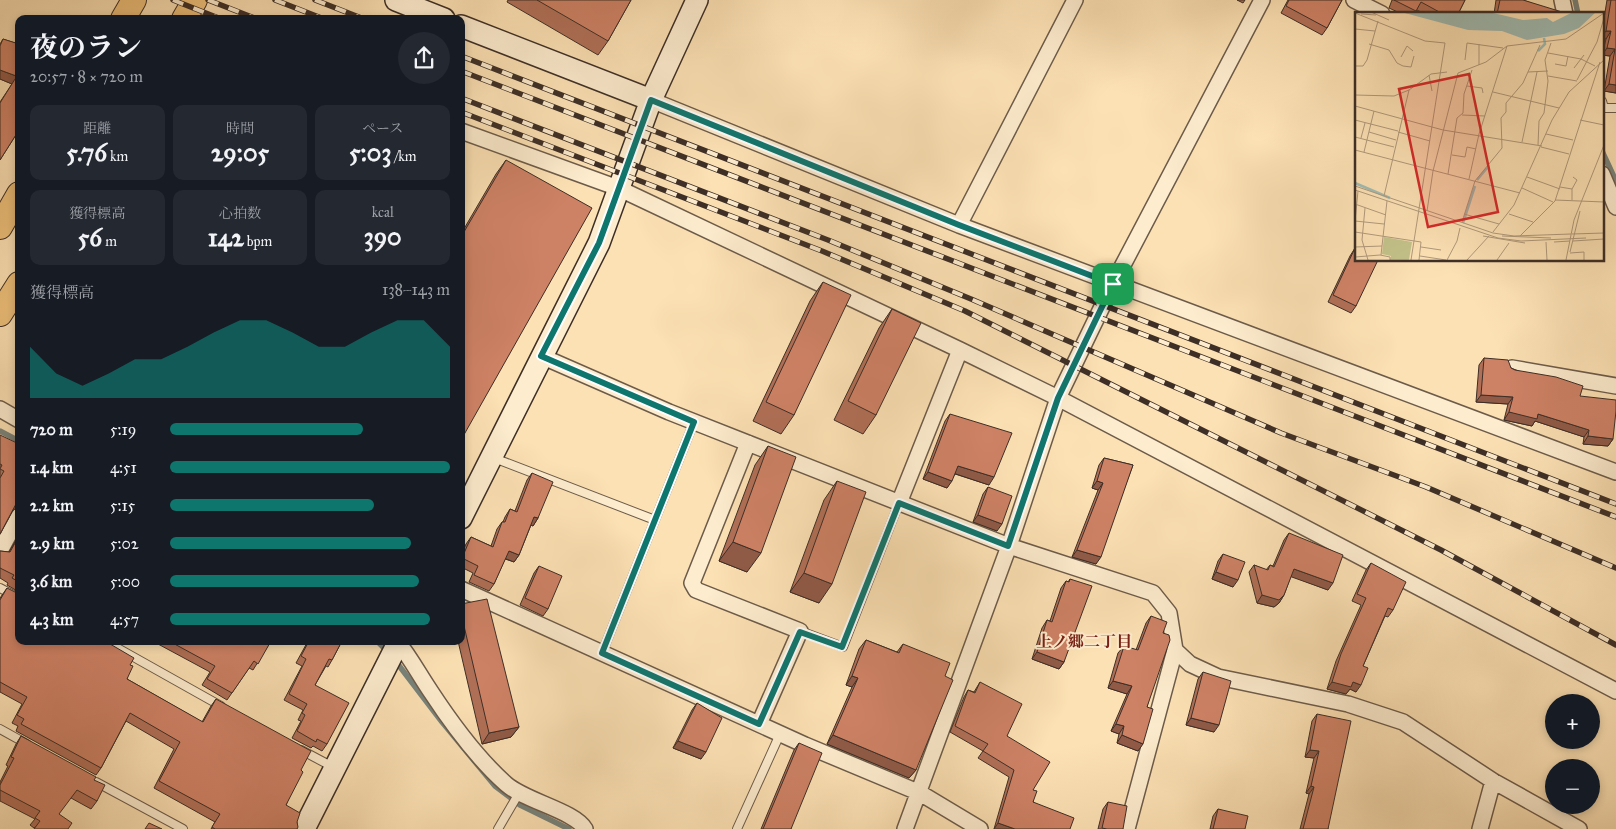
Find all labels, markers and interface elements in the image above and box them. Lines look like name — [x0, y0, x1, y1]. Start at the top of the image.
inset map — [1355, 12, 1604, 261]
text: 夜のラン — [30, 30, 142, 65]
button: share — [398, 32, 450, 84]
text: 20:57 · 8 × 720 m — [30, 67, 143, 86]
text: 距離 — [83, 120, 111, 137]
text: 時間 — [226, 120, 254, 137]
text: ペース — [362, 120, 403, 137]
text: 5.76 — [66, 137, 107, 168]
text: 29:05 — [211, 137, 269, 168]
text: 5:03 — [349, 137, 391, 168]
text: km — [107, 148, 128, 165]
text: /km — [391, 148, 416, 165]
text: kcal — [372, 204, 394, 221]
text: 獲得標高 — [69, 205, 125, 222]
text: 心拍数 — [219, 205, 261, 222]
text: 390 — [364, 221, 402, 252]
text: 56 — [78, 222, 102, 253]
text: 142 — [208, 222, 244, 253]
text: m — [102, 233, 117, 250]
text: bpm — [244, 233, 272, 250]
pin — [1092, 263, 1134, 305]
icon: arrive — [1099, 270, 1127, 298]
text: 138–143 m — [382, 280, 450, 299]
text: 獲得標高 — [30, 283, 94, 302]
text: 720 m — [30, 420, 73, 439]
text: 5:19 — [110, 420, 136, 439]
text: 1.4 km — [30, 458, 73, 477]
text: 4:51 — [110, 458, 137, 477]
text: 2.2 km — [30, 496, 74, 515]
text: 5:15 — [110, 496, 135, 515]
text: 2.9 km — [30, 534, 74, 553]
text: 5:02 — [110, 534, 139, 553]
text: 3.6 km — [30, 572, 72, 591]
text: 5:00 — [110, 572, 140, 591]
text: 4.3 km — [30, 610, 73, 629]
text: 4:57 — [110, 610, 139, 629]
district label: 上ノ郷二丁目 — [1036, 632, 1132, 651]
map controls — [1545, 694, 1600, 814]
button: + — [1545, 694, 1600, 749]
button: − — [1545, 759, 1600, 814]

